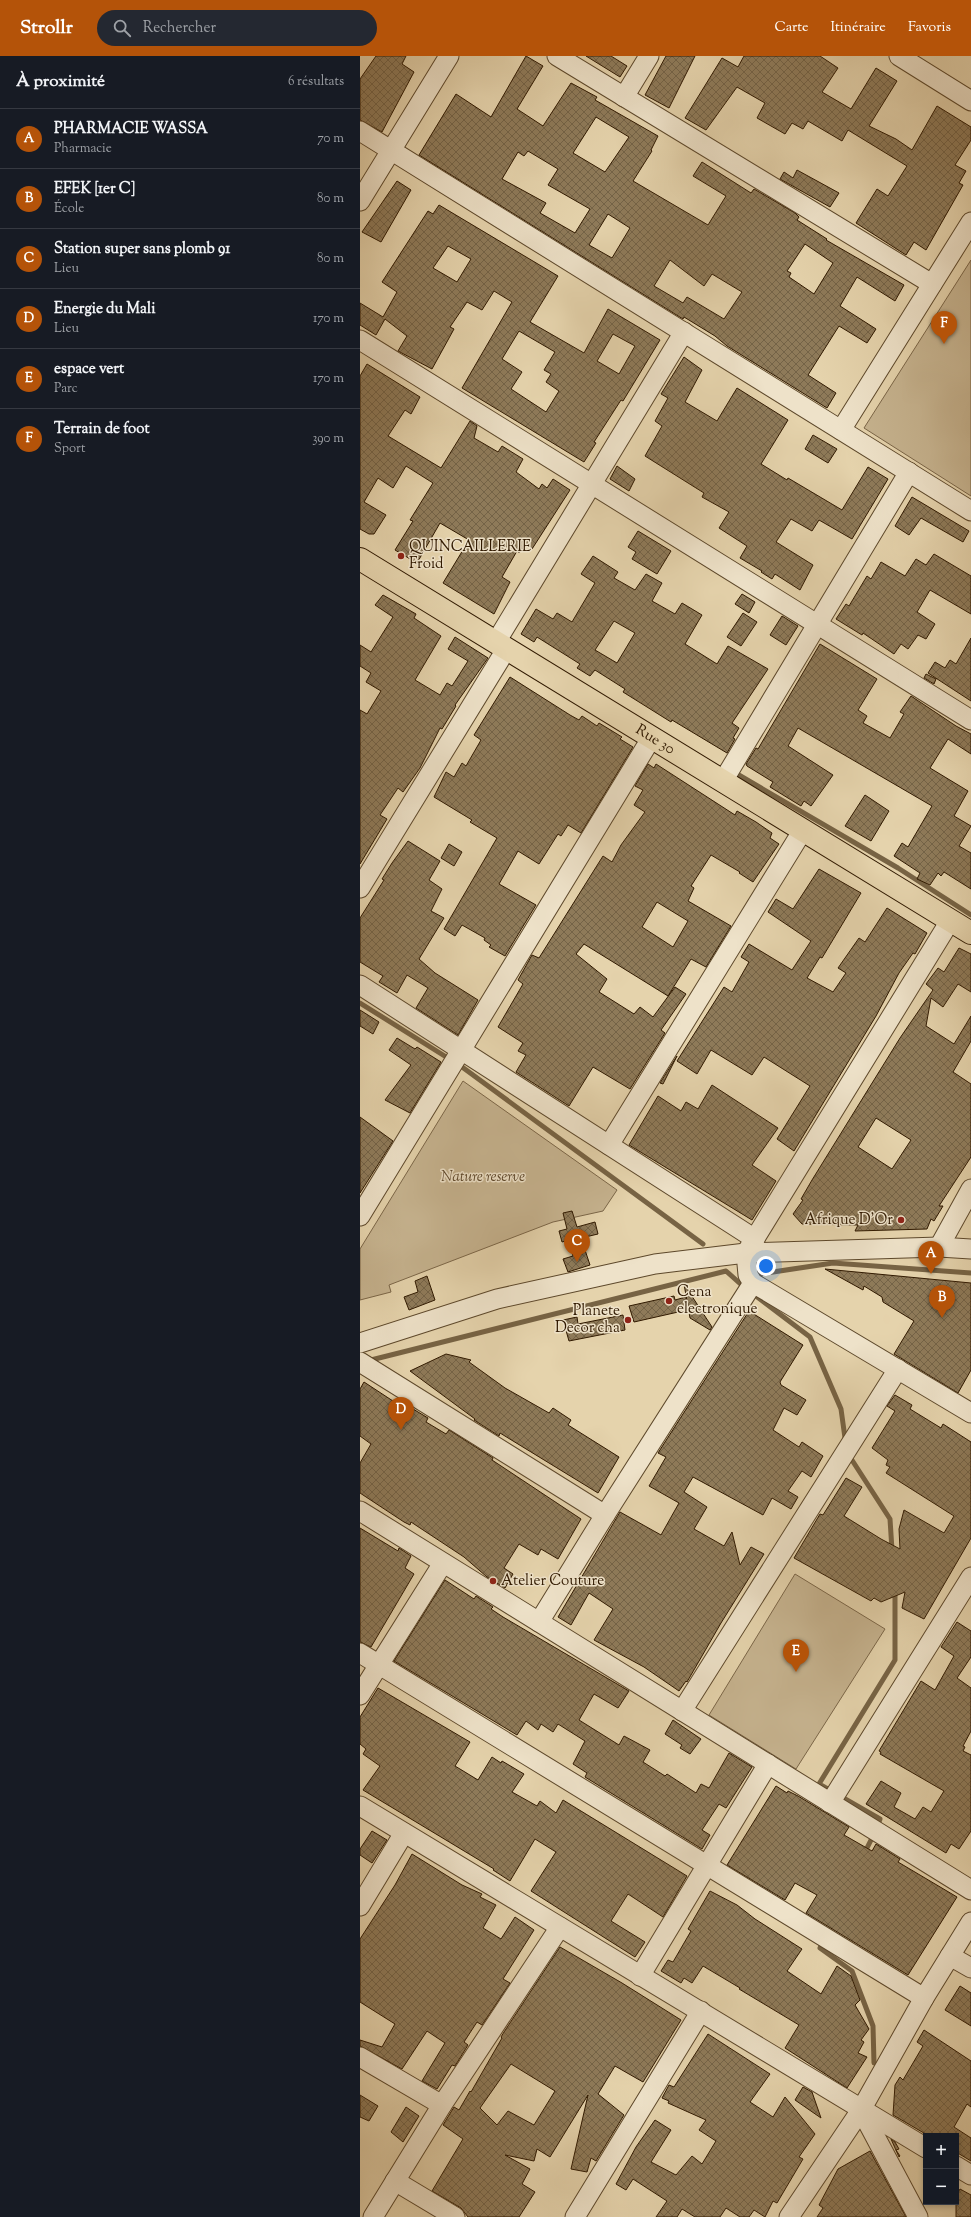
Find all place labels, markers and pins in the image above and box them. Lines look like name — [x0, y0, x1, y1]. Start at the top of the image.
pin: F — [931, 311, 957, 344]
place label: QUINCAILLERIE Froid — [409, 537, 531, 575]
marker: QUINCAILLERIE Froid — [396, 551, 406, 561]
place label: Afrique D'Or — [805, 1210, 893, 1231]
marker: Afrique D'Or — [896, 1215, 906, 1225]
pin: C — [564, 1229, 590, 1262]
pin: A — [918, 1241, 944, 1274]
place label: Cena electronique — [677, 1282, 758, 1320]
pin: B — [929, 1285, 955, 1318]
marker: Cena electronique — [664, 1296, 674, 1306]
place label: Planete Decor cha — [555, 1301, 620, 1339]
marker: Planete Decor cha — [623, 1315, 633, 1325]
pin: D — [388, 1397, 414, 1430]
place label: Atelier Couture — [501, 1571, 604, 1592]
marker: Atelier Couture — [488, 1576, 498, 1586]
pin: E — [783, 1639, 809, 1672]

